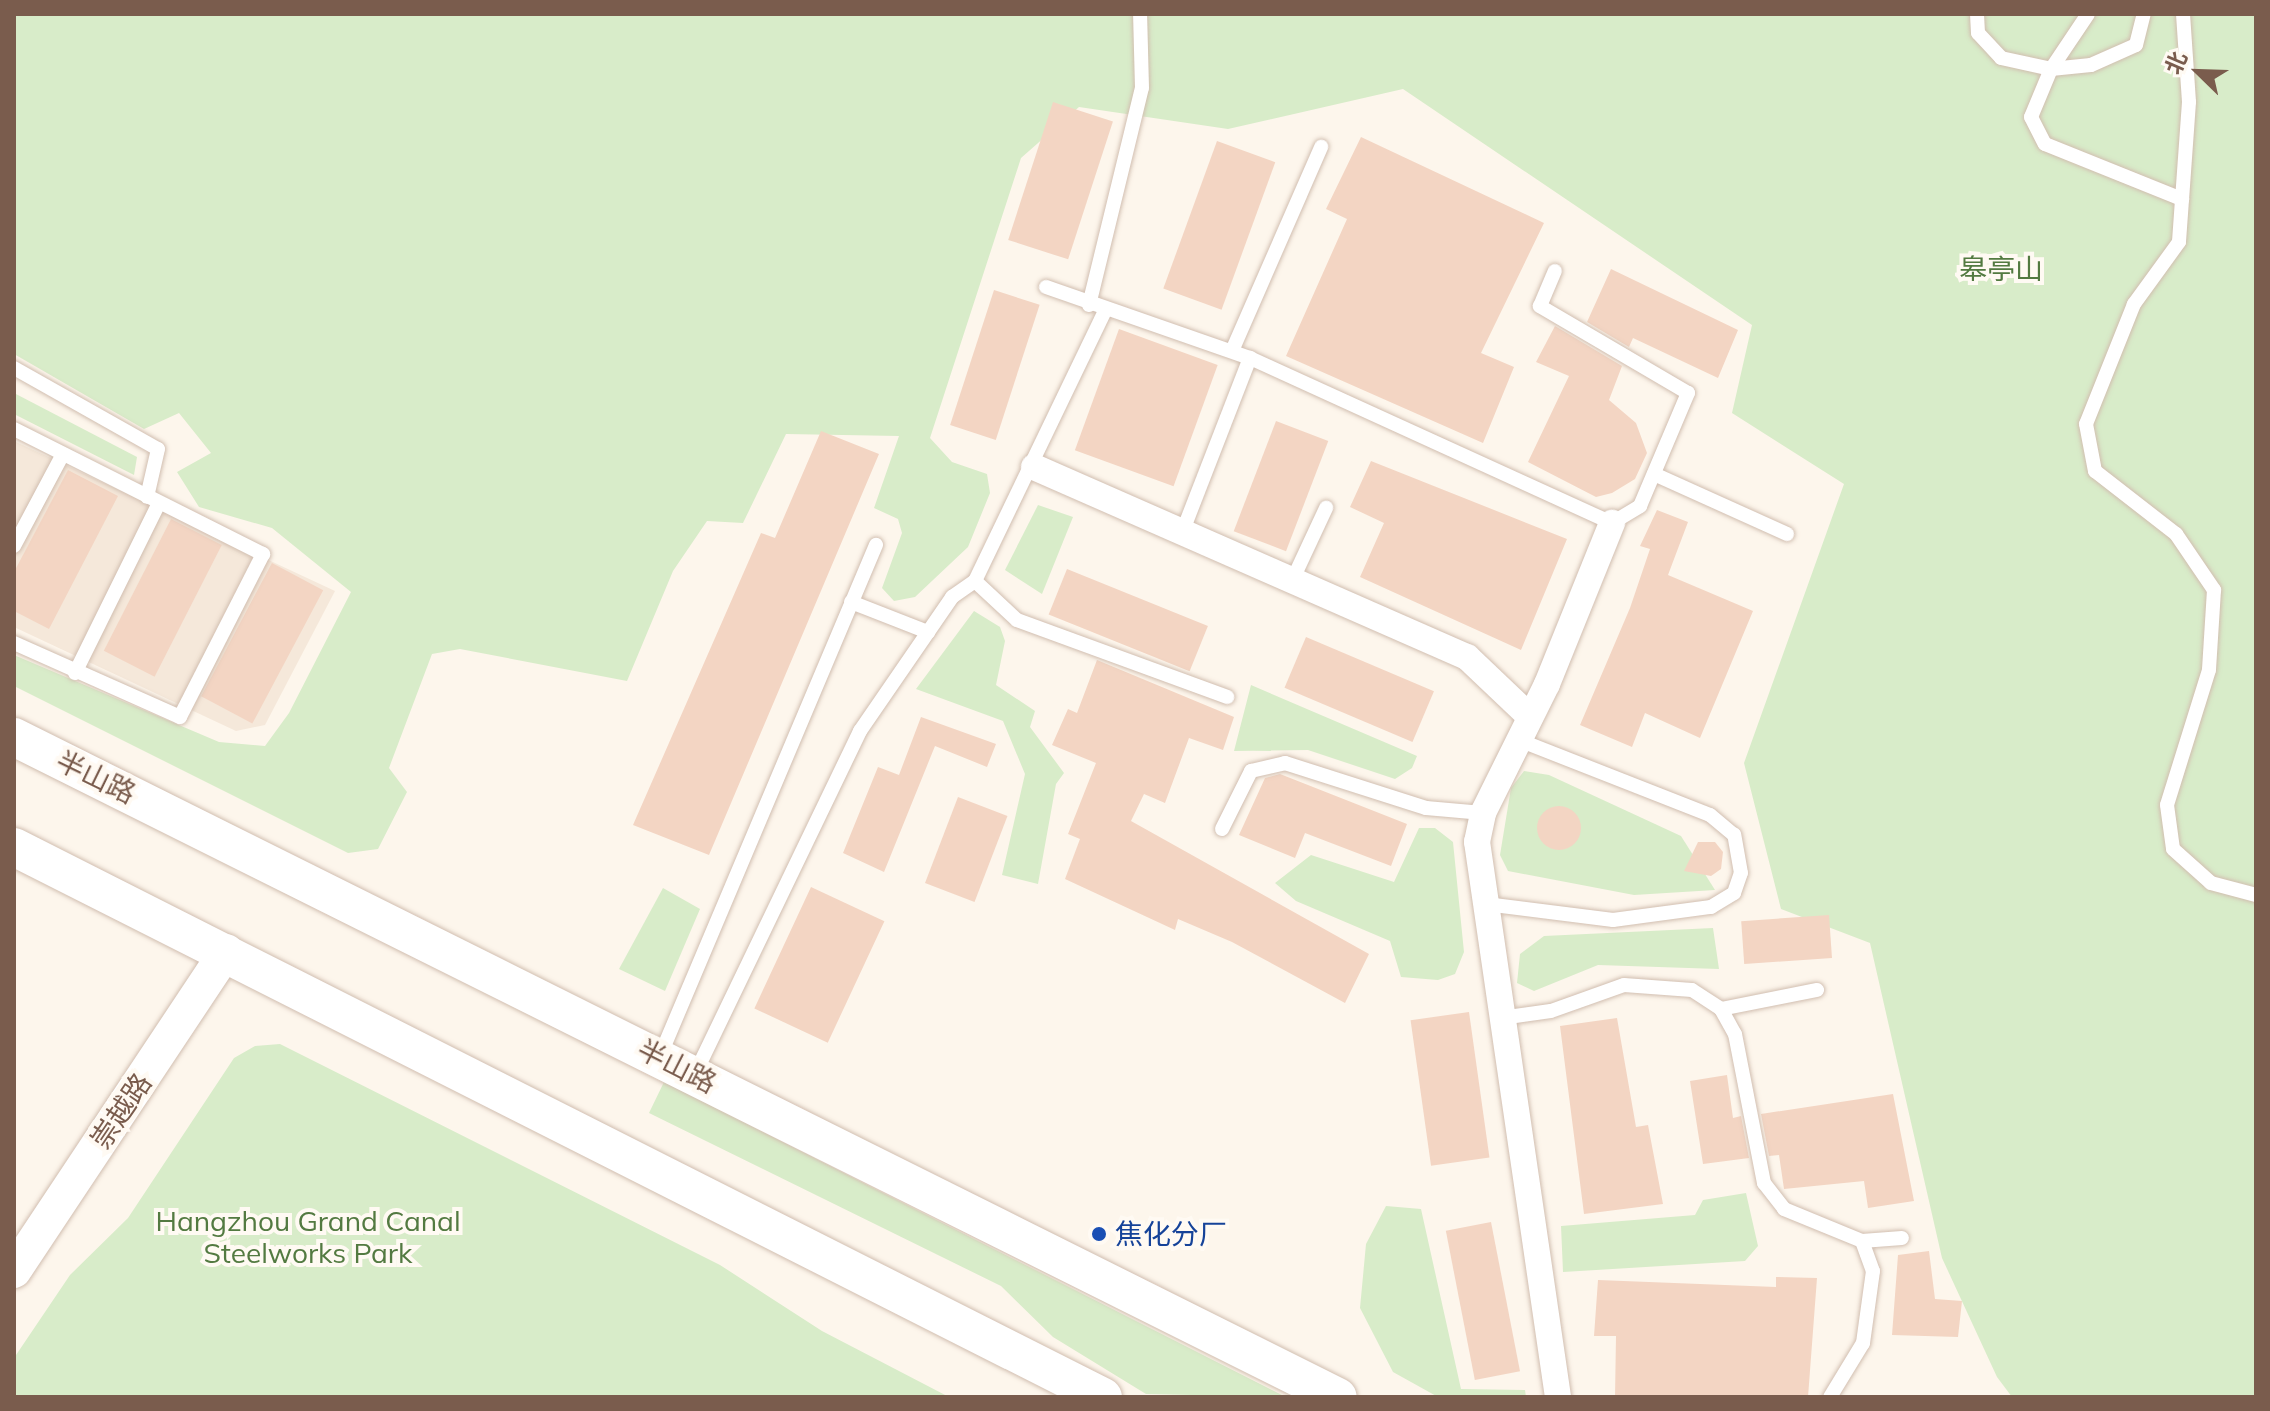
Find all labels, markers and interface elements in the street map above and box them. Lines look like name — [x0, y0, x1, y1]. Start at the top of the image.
north arrow — [2158, 32, 2238, 112]
text: 北 — [2159, 47, 2193, 78]
park label: 皋亭山 — [1959, 252, 2043, 286]
street label: 半山路 — [51, 743, 141, 811]
street label: 半山路 — [632, 1032, 722, 1100]
street label: 崇越路 — [84, 1067, 158, 1155]
park label: Hangzhou Grand Canal Steelworks Park — [155, 1204, 461, 1270]
place label: 焦化分厂 — [1115, 1217, 1227, 1251]
marker: 焦化分厂 — [1090, 1225, 1108, 1243]

